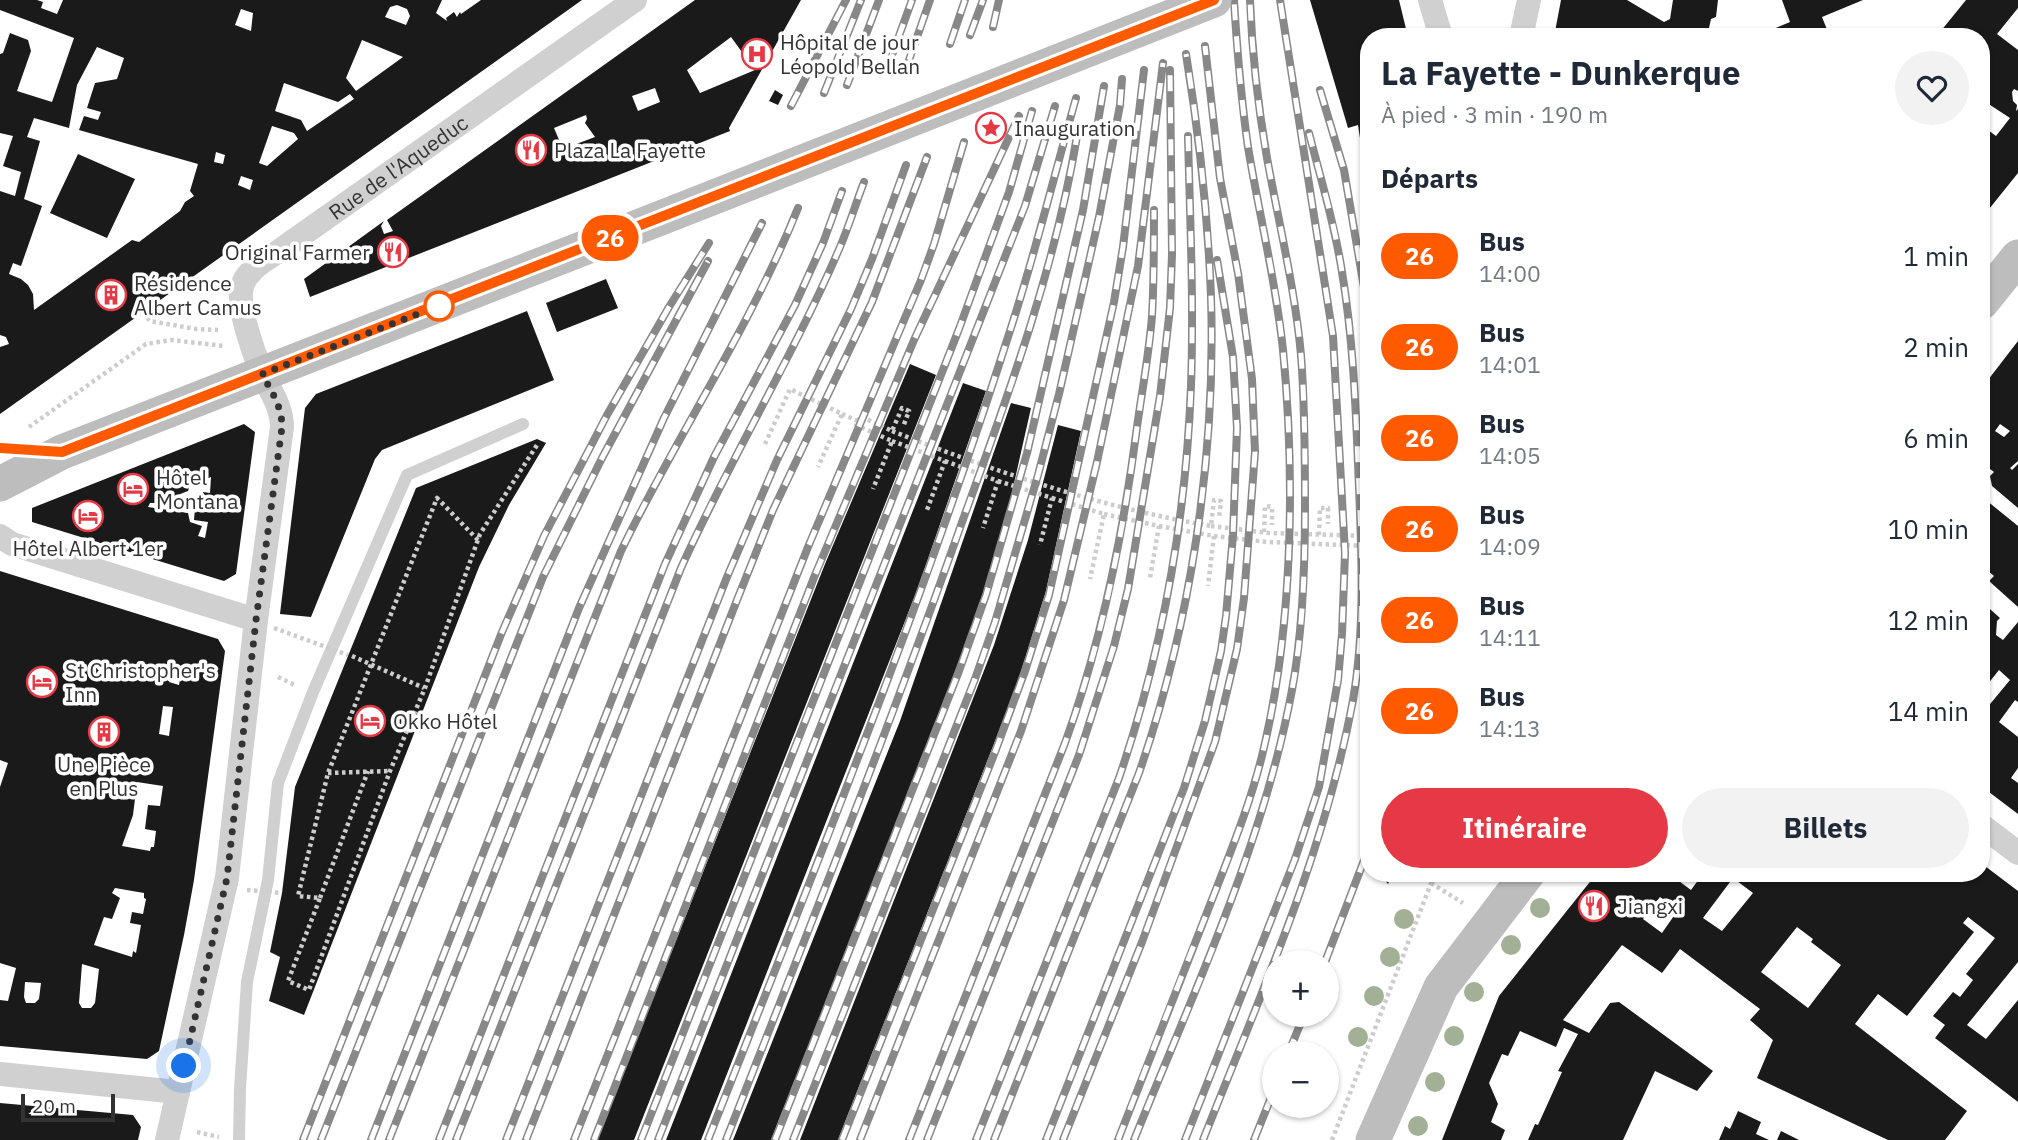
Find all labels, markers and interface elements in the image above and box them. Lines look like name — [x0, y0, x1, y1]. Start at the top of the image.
place label: Hôpital de jour Léopold Bellan — [780, 28, 920, 80]
hospital icon: Hôpital de jour Léopold Bellan — [740, 37, 774, 71]
text: La Fayette - Dunkerque — [1381, 51, 1740, 94]
button: heart — [1895, 51, 1969, 125]
text: À pied · 3 min · 190 m — [1381, 99, 1608, 129]
street label: Rue de l'Aqueduc — [323, 108, 473, 226]
place icon: Inauguration — [974, 111, 1008, 145]
place label: Inauguration — [1014, 114, 1136, 142]
restaurant icon: Plaza La Fayette — [514, 133, 548, 167]
place label: Plaza La Fayette — [554, 136, 706, 164]
text: Départs — [1381, 161, 1478, 195]
line badge: 26 — [578, 215, 642, 261]
text: 26 — [596, 222, 624, 254]
text: Bus — [1479, 224, 1525, 258]
restaurant icon: Original Farmer — [376, 235, 410, 269]
place label: Original Farmer — [225, 238, 370, 266]
text: 1 min — [1903, 239, 1969, 273]
text: 26 — [1405, 240, 1434, 272]
text: 14:00 — [1479, 258, 1541, 288]
place label: Résidence Albert Camus — [134, 269, 262, 321]
building icon: Résidence Albert Camus — [94, 278, 128, 312]
unlabelled marker — [424, 291, 454, 321]
text: Bus — [1479, 315, 1525, 349]
text: 2 min — [1903, 330, 1969, 364]
text: 26 — [1405, 331, 1434, 363]
text: 14:01 — [1479, 349, 1541, 379]
text: Bus — [1479, 406, 1525, 440]
text: 6 min — [1903, 421, 1969, 455]
text: 26 — [1405, 422, 1434, 454]
text: 14:05 — [1479, 440, 1541, 470]
place label: Hôtel Montana — [156, 463, 238, 515]
hotel icon: Hôtel Montana — [116, 472, 150, 506]
text: Bus — [1479, 497, 1525, 531]
hotel icon: Hôtel Albert 1er — [71, 499, 105, 533]
text: 10 min — [1888, 512, 1969, 546]
text: 26 — [1405, 513, 1434, 545]
text: 14:09 — [1479, 531, 1541, 561]
place label: Hôtel Albert 1er — [13, 534, 164, 562]
text: Bus — [1479, 588, 1525, 622]
text: 12 min — [1888, 603, 1969, 637]
text: 26 — [1405, 604, 1434, 636]
text: 14:11 — [1479, 622, 1541, 652]
place label: St Christopher's Inn — [65, 656, 216, 708]
hotel icon: St Christopher's Inn — [25, 665, 59, 699]
text: Bus — [1479, 679, 1525, 713]
text: 14 min — [1888, 694, 1969, 728]
text: 26 — [1405, 695, 1434, 727]
hotel icon: Okko Hôtel — [353, 704, 387, 738]
place label: Okko Hôtel — [393, 707, 498, 735]
text: 14:13 — [1479, 713, 1541, 743]
building icon: Une Pièce en Plus — [87, 715, 121, 749]
place label: Une Pièce en Plus — [57, 750, 151, 802]
button: Itinéraire — [1381, 788, 1668, 868]
button: Billets — [1682, 788, 1969, 868]
restaurant icon: Jiangxi — [1577, 889, 1611, 923]
place label: Jiangxi — [1617, 892, 1683, 920]
map controls — [1262, 950, 1339, 1118]
button: + — [1262, 950, 1339, 1027]
button: − — [1262, 1041, 1339, 1118]
your location — [166, 1048, 201, 1083]
scale bar — [21, 1091, 116, 1123]
text: 20 m — [32, 1094, 76, 1118]

